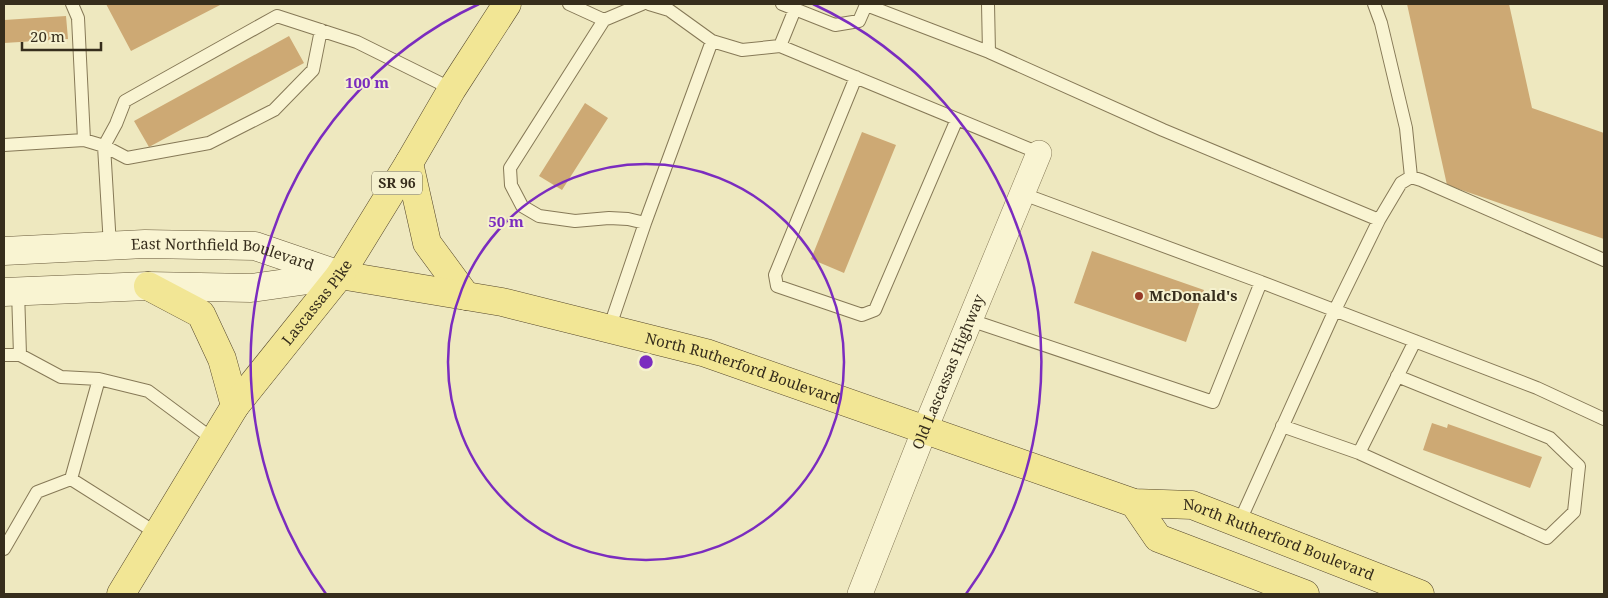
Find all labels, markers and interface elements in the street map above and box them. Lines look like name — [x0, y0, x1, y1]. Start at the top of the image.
scale bar — [22, 20, 101, 52]
text: 20 m — [30, 26, 65, 46]
text: 100 m — [345, 72, 389, 92]
road number: SR 96 — [372, 172, 422, 194]
text: 50 m — [488, 211, 524, 231]
street label: East Northfield Boulevard — [130, 233, 317, 274]
street label: Lascassas Pike — [277, 256, 356, 349]
place label: McDonald's — [1149, 285, 1238, 305]
marker: McDonald's — [1133, 290, 1145, 302]
street label: Old Lascassas Highway — [907, 291, 989, 452]
street label: North Rutherford Boulevard — [643, 327, 843, 408]
centre of rings — [637, 353, 655, 371]
street label: North Rutherford Boulevard — [1183, 494, 1377, 584]

